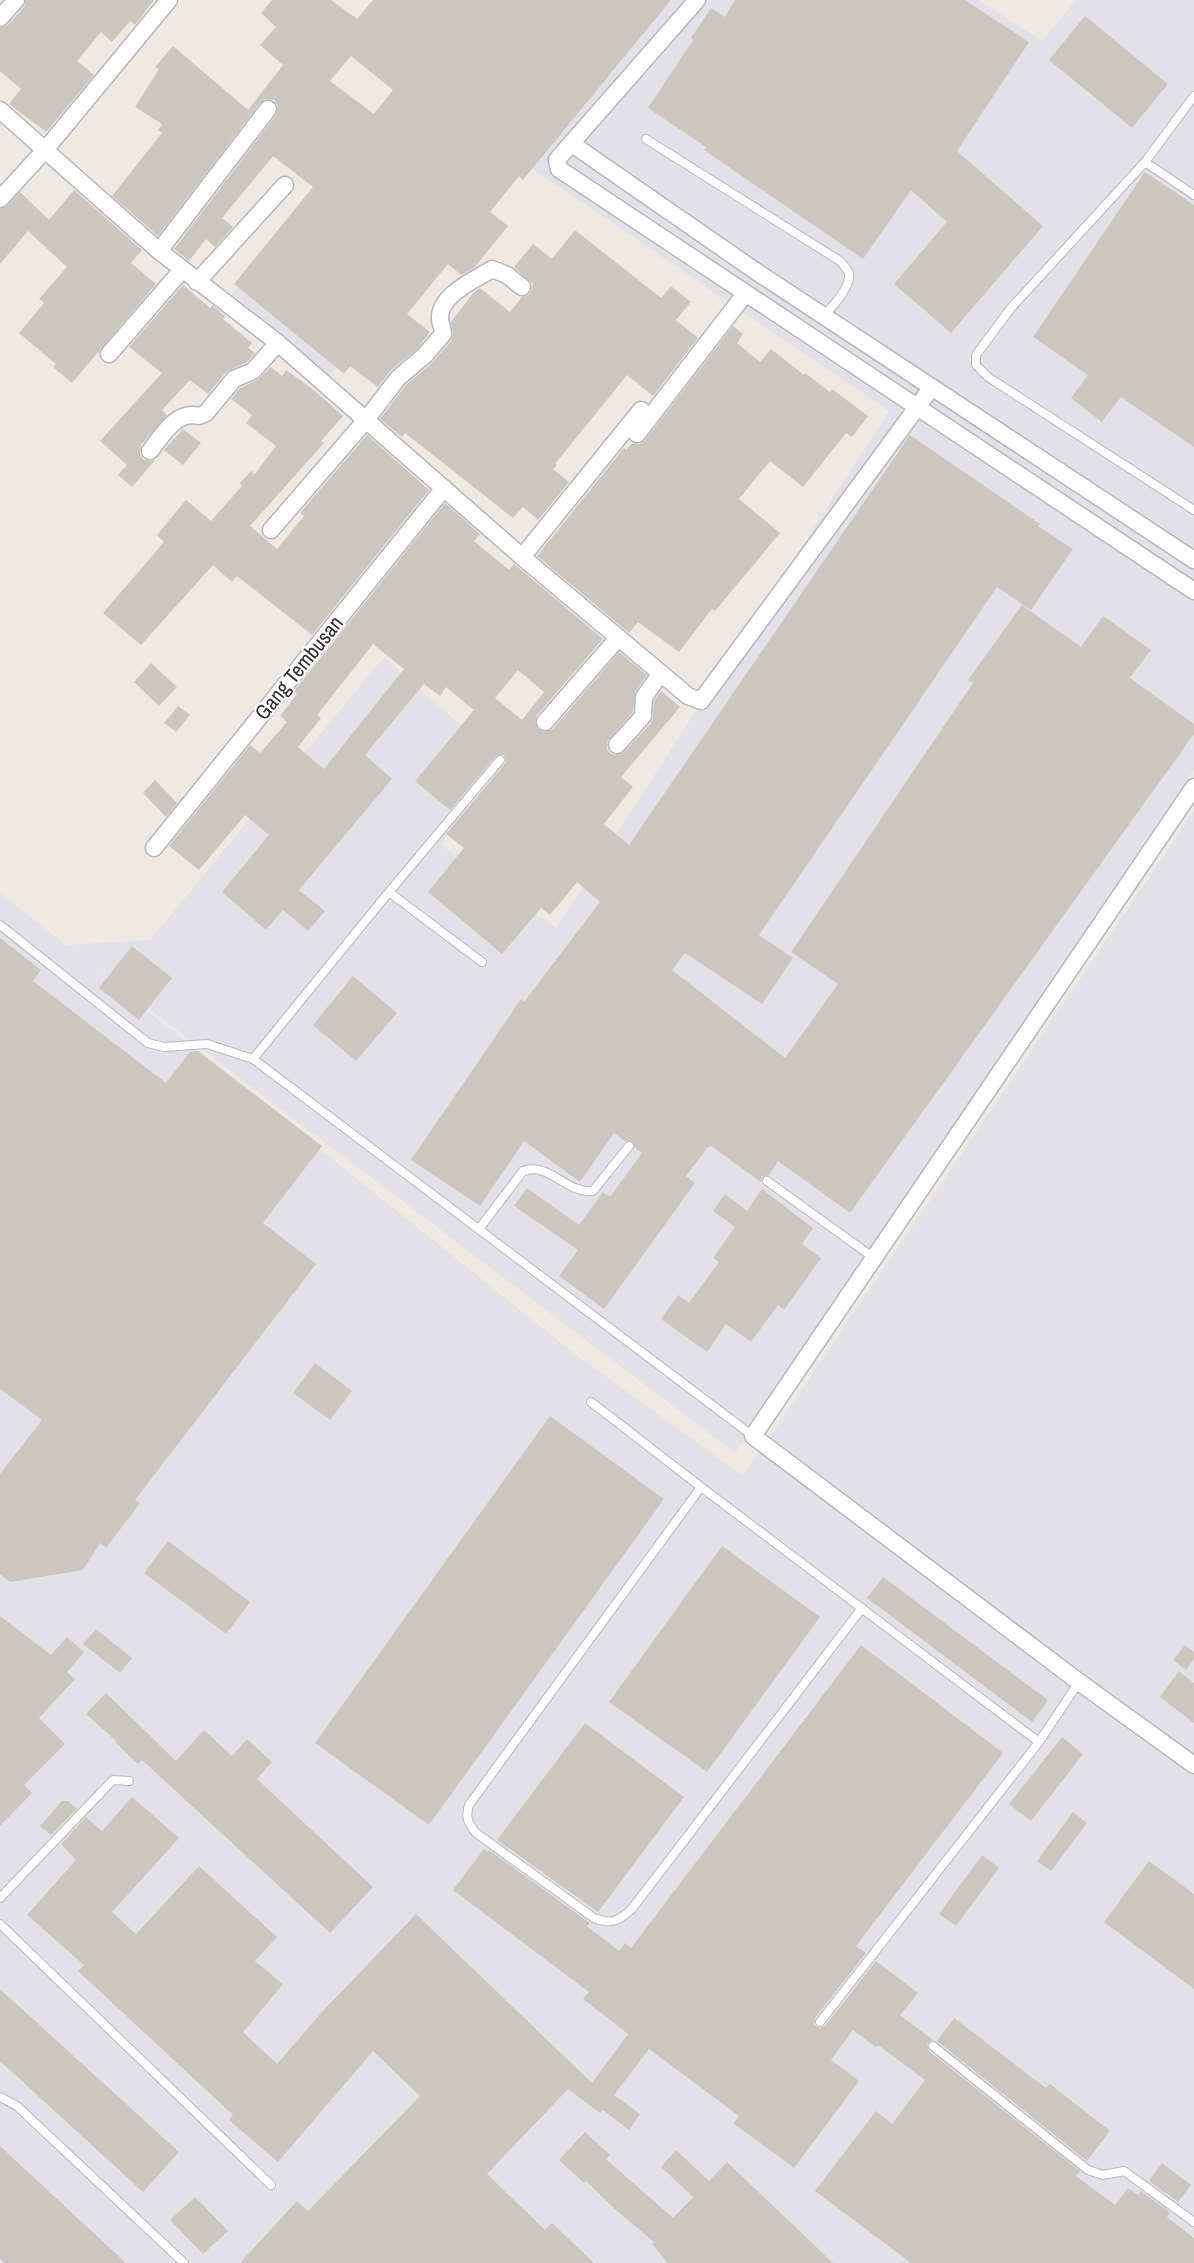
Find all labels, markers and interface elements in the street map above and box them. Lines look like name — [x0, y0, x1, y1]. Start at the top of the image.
street label: Gang Tembusan — [248, 610, 350, 726]

